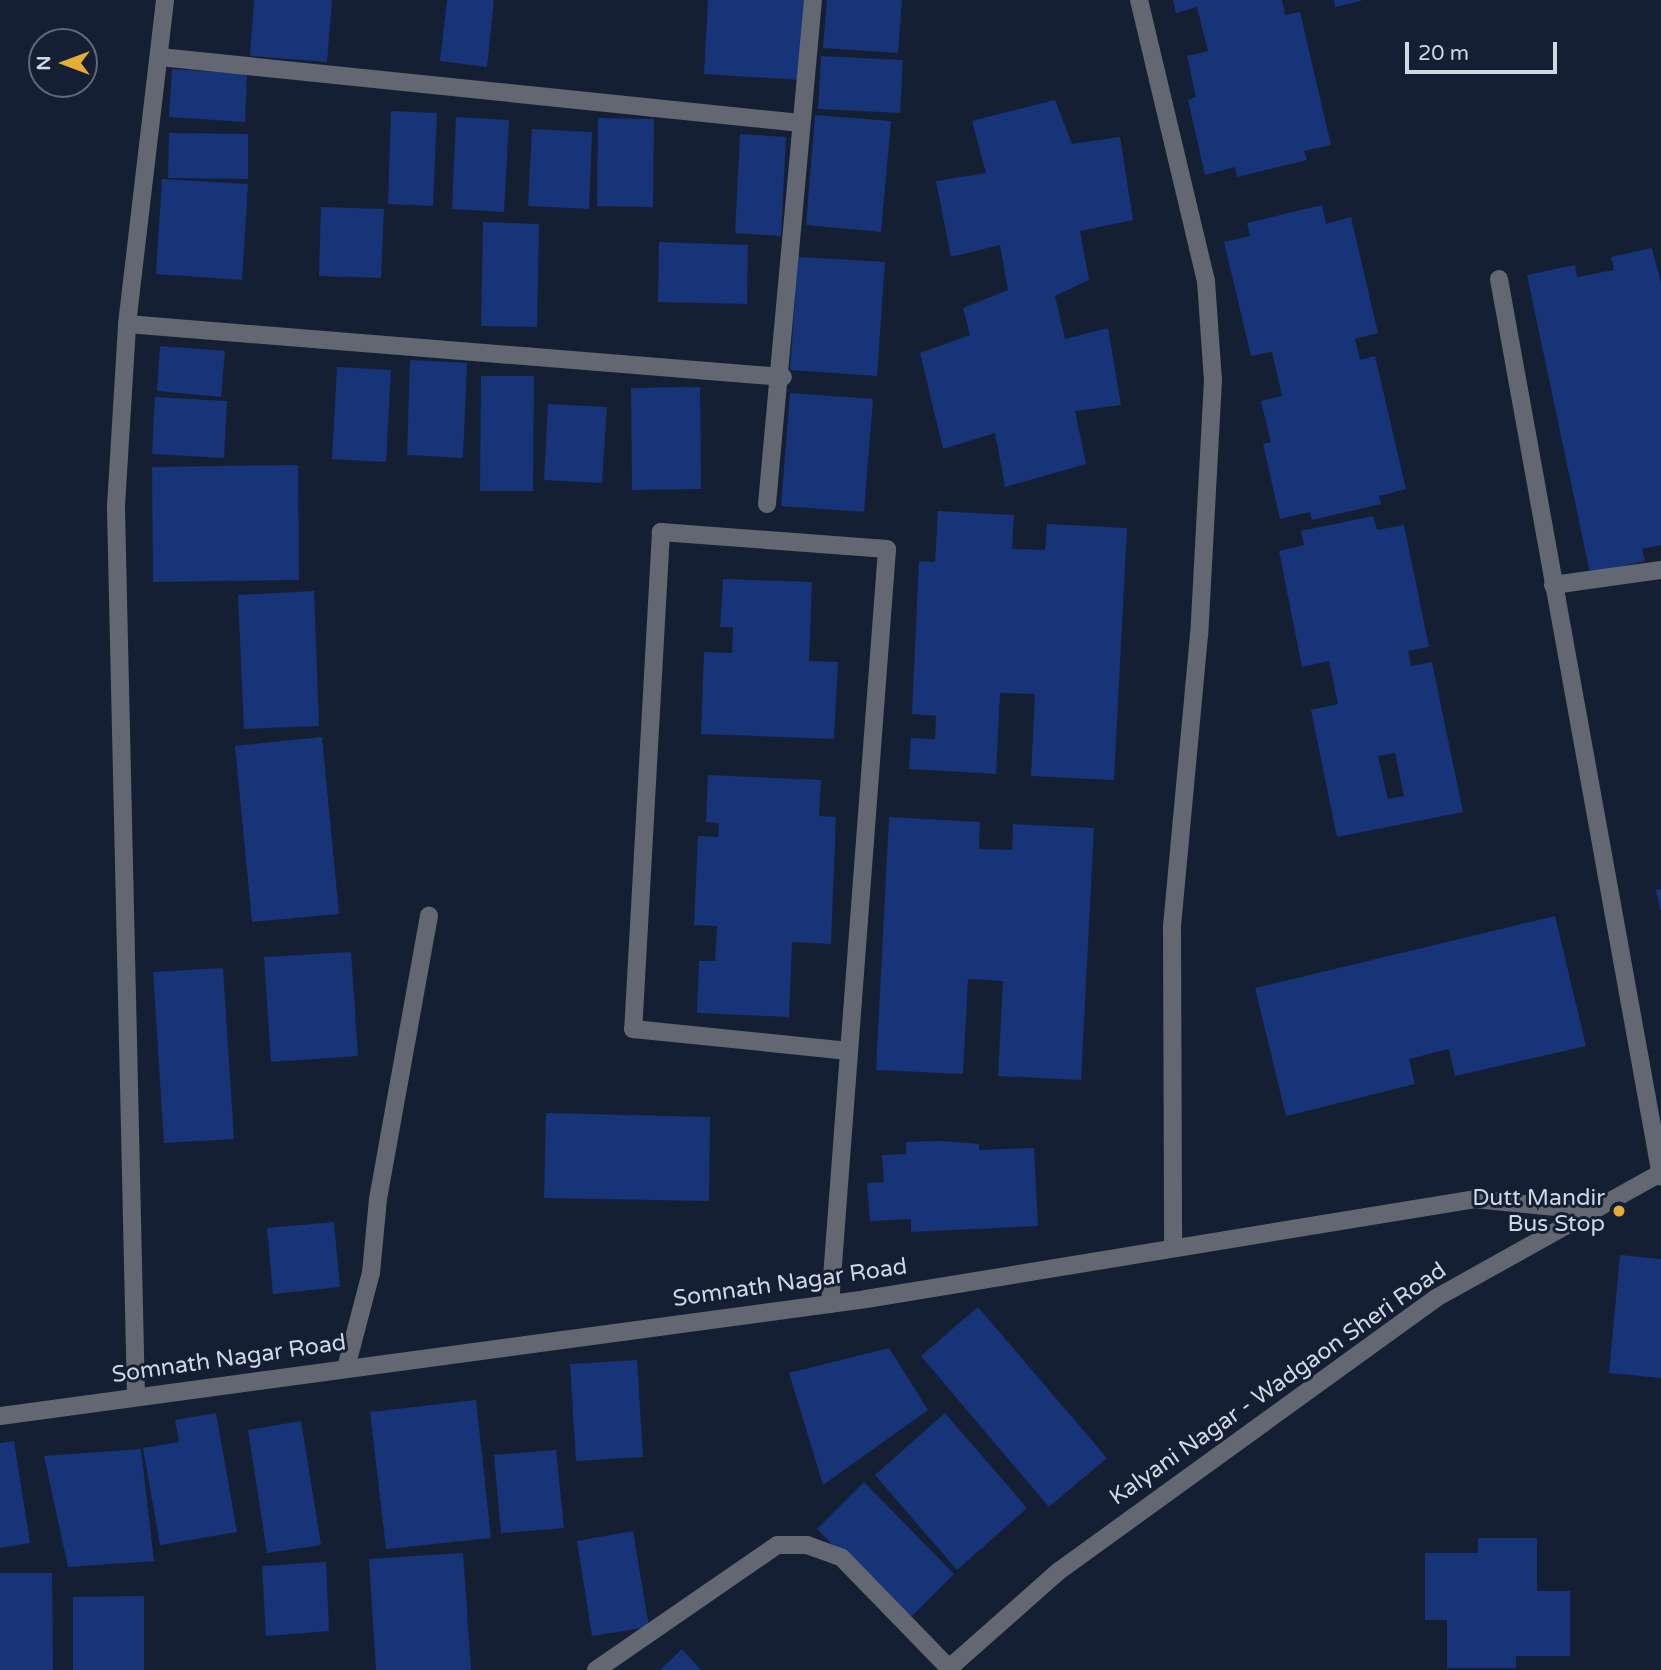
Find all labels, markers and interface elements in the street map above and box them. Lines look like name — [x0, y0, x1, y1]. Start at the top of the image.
north arrow — [28, 28, 98, 98]
scale bar — [1409, 28, 1561, 72]
text: 20 m — [1418, 41, 1469, 66]
text: N — [33, 55, 55, 71]
place label: Dutt Mandir Bus Stop — [1472, 1184, 1605, 1238]
marker: Dutt Mandir Bus Stop — [1611, 1203, 1627, 1219]
street label: Somnath Nagar Road — [671, 1253, 909, 1313]
street label: Kalyani Nagar - Wadgaon Sheri Road — [1104, 1257, 1452, 1511]
street label: Somnath Nagar Road — [110, 1329, 348, 1389]

